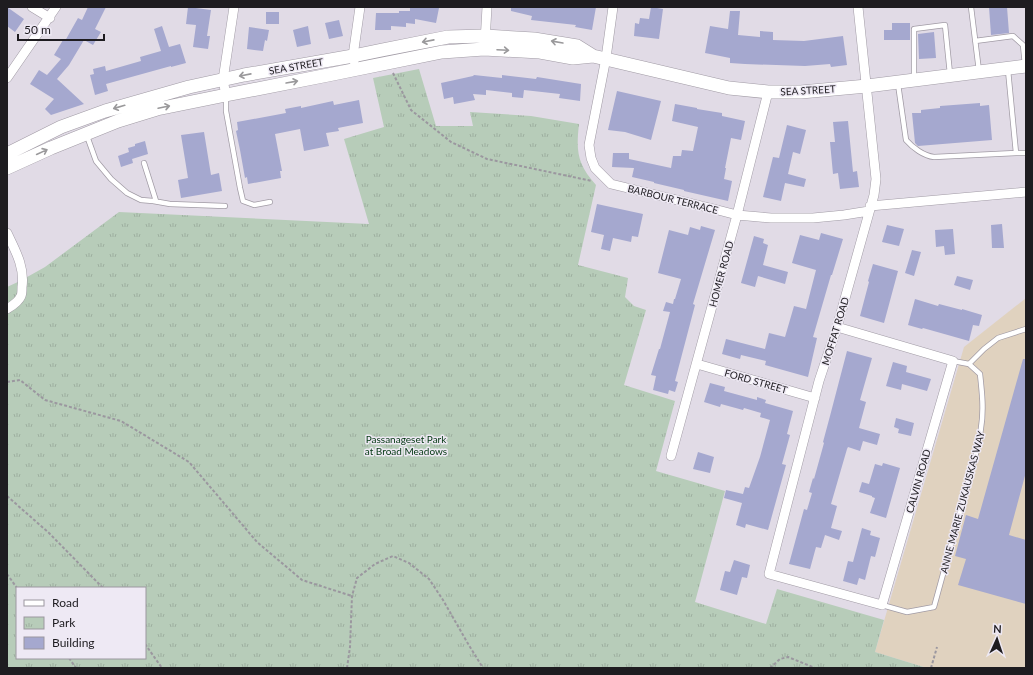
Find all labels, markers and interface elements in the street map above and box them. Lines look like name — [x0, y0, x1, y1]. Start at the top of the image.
scale bar — [18, 16, 104, 42]
text: 50 m — [24, 22, 51, 37]
one-way arrow — [422, 37, 435, 45]
one-way arrow — [551, 38, 564, 46]
one-way arrow — [496, 47, 509, 54]
street label: SEA STREET — [268, 55, 324, 77]
one-way arrow — [239, 71, 252, 79]
one-way arrow — [285, 78, 298, 86]
street label: SEA STREET — [780, 83, 836, 97]
one-way arrow — [157, 103, 170, 111]
one-way arrow — [113, 104, 126, 111]
one-way arrow — [36, 148, 48, 155]
street label: BARBOUR TERRACE — [626, 182, 720, 216]
street label: HOMER ROAD — [706, 239, 736, 308]
street label: MOFFAT ROAD — [819, 295, 851, 367]
street label: FORD STREET — [723, 366, 789, 396]
street label: ANNE MARIE ZUKAUSKAS WAY — [937, 429, 987, 574]
park label: Passanageset Park at Broad Meadows — [365, 433, 447, 457]
street label: CALVIN ROAD — [903, 447, 933, 514]
legend — [16, 587, 146, 659]
text: Road — [52, 595, 79, 610]
text: Park — [52, 615, 76, 630]
north arrow — [977, 619, 1017, 659]
text: N — [993, 622, 1002, 635]
text: Building — [52, 635, 95, 650]

